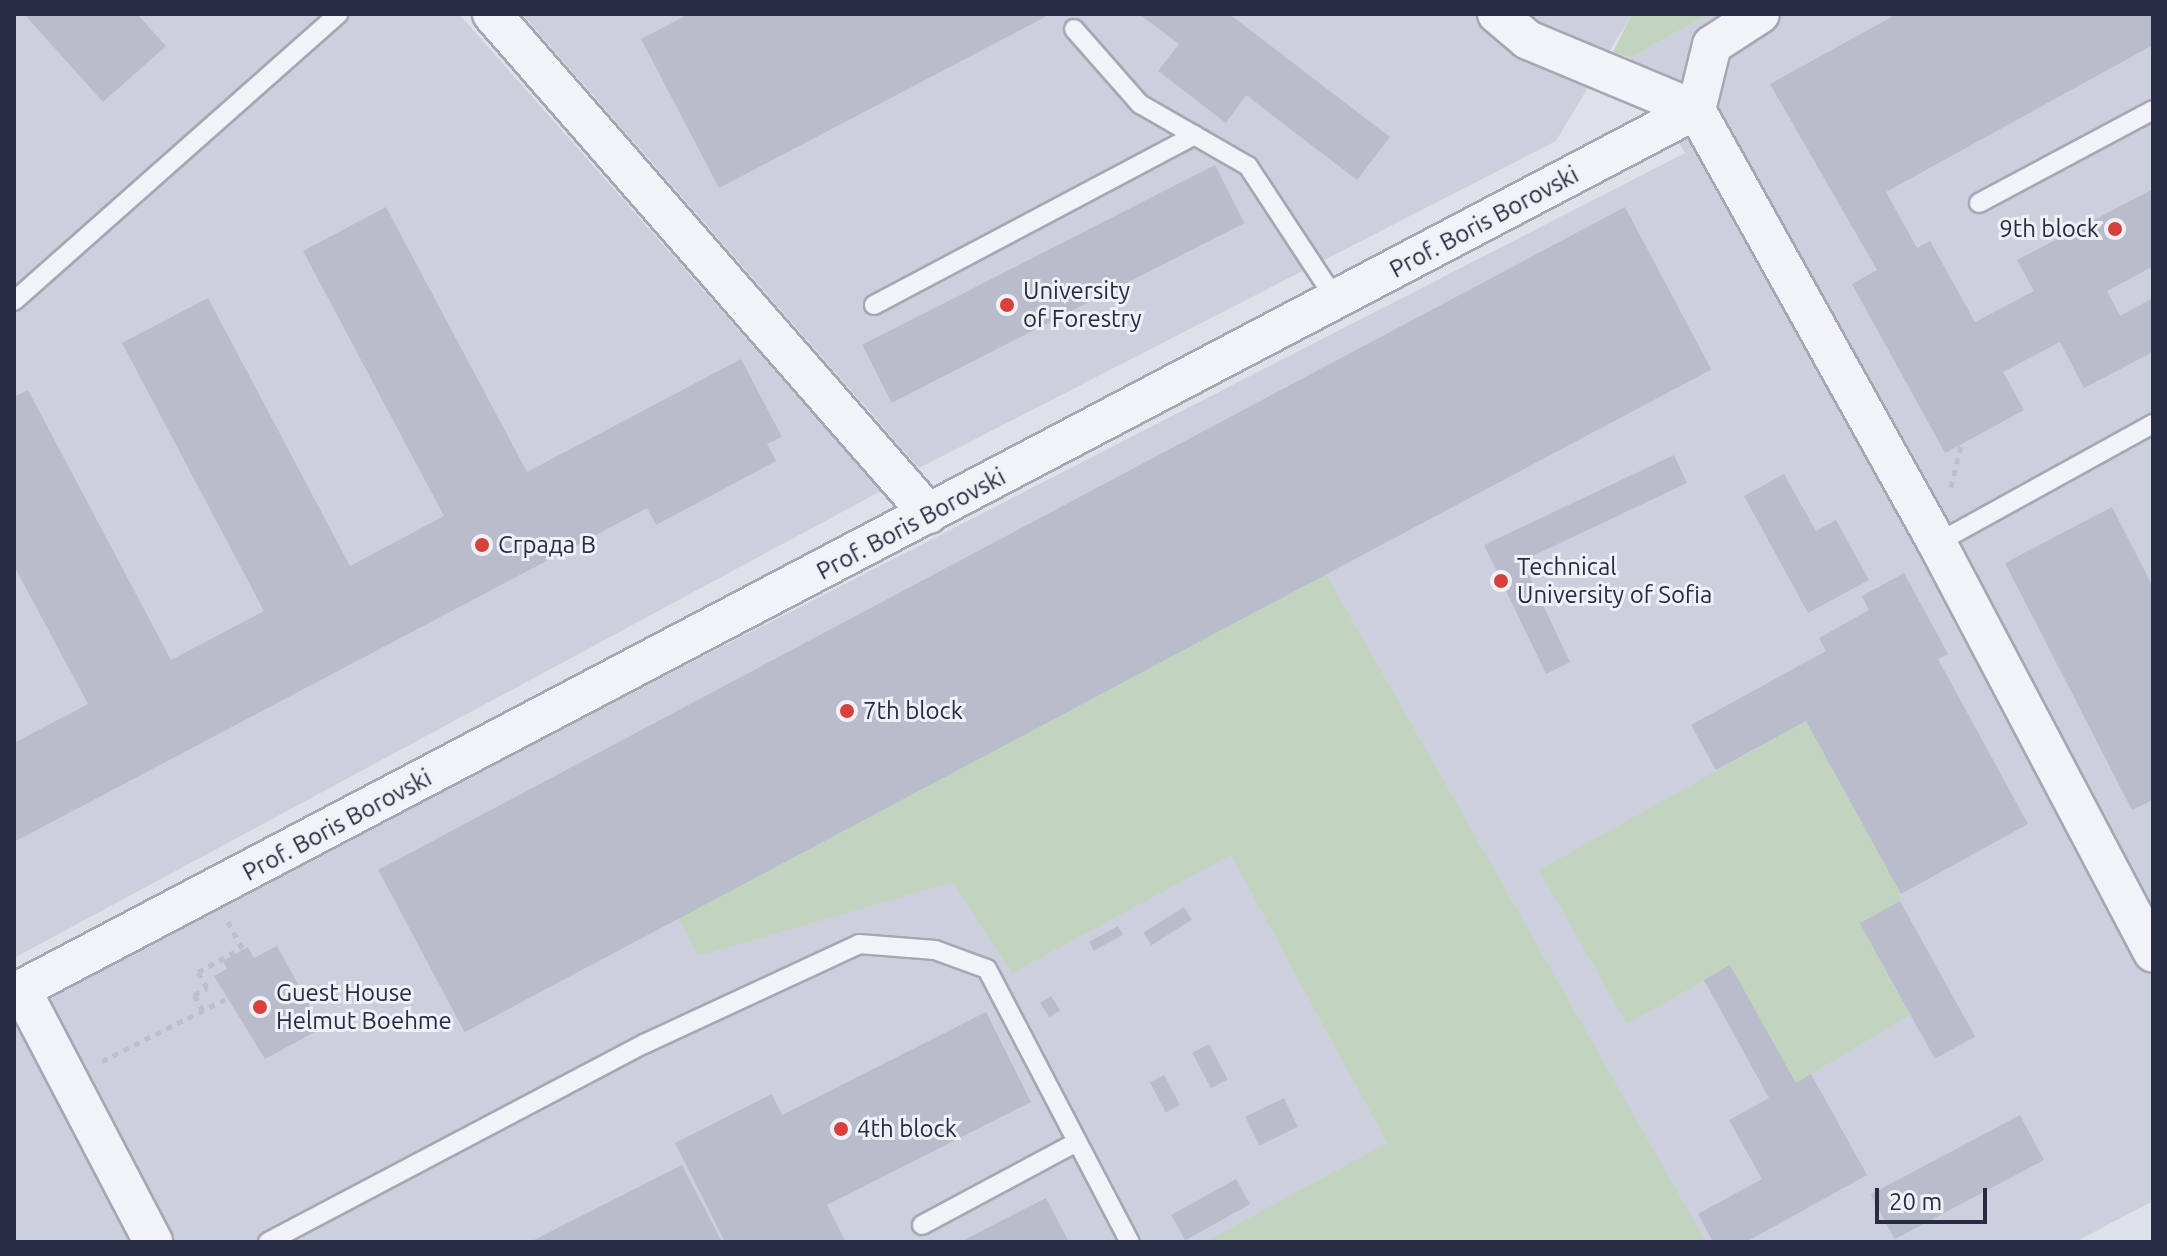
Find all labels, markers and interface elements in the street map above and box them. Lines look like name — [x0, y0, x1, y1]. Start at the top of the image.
street label: Prof. Boris Borovski — [1385, 160, 1583, 284]
place label: 9th block — [1999, 215, 2099, 243]
marker: 9th block — [2106, 220, 2124, 238]
place label: University of Forestry — [1023, 277, 1142, 333]
marker: University of Forestry — [998, 296, 1016, 314]
street label: Prof. Boris Borovski — [812, 462, 1010, 586]
place label: Сграда В — [498, 531, 596, 559]
marker: Сграда В — [473, 536, 491, 554]
place label: Technical University of Sofia — [1517, 553, 1712, 609]
marker: Technical University of Sofia — [1492, 572, 1510, 590]
place label: 7th block — [863, 697, 963, 725]
marker: 7th block — [838, 702, 856, 720]
street label: Prof. Boris Borovski — [238, 763, 436, 887]
place label: Guest House Helmut Boehme — [276, 979, 452, 1035]
marker: Guest House Helmut Boehme — [251, 998, 269, 1016]
place label: 4th block — [857, 1115, 957, 1143]
marker: 4th block — [832, 1120, 850, 1138]
scale bar — [1879, 1172, 1991, 1222]
text: 20 m — [1889, 1188, 1942, 1215]

